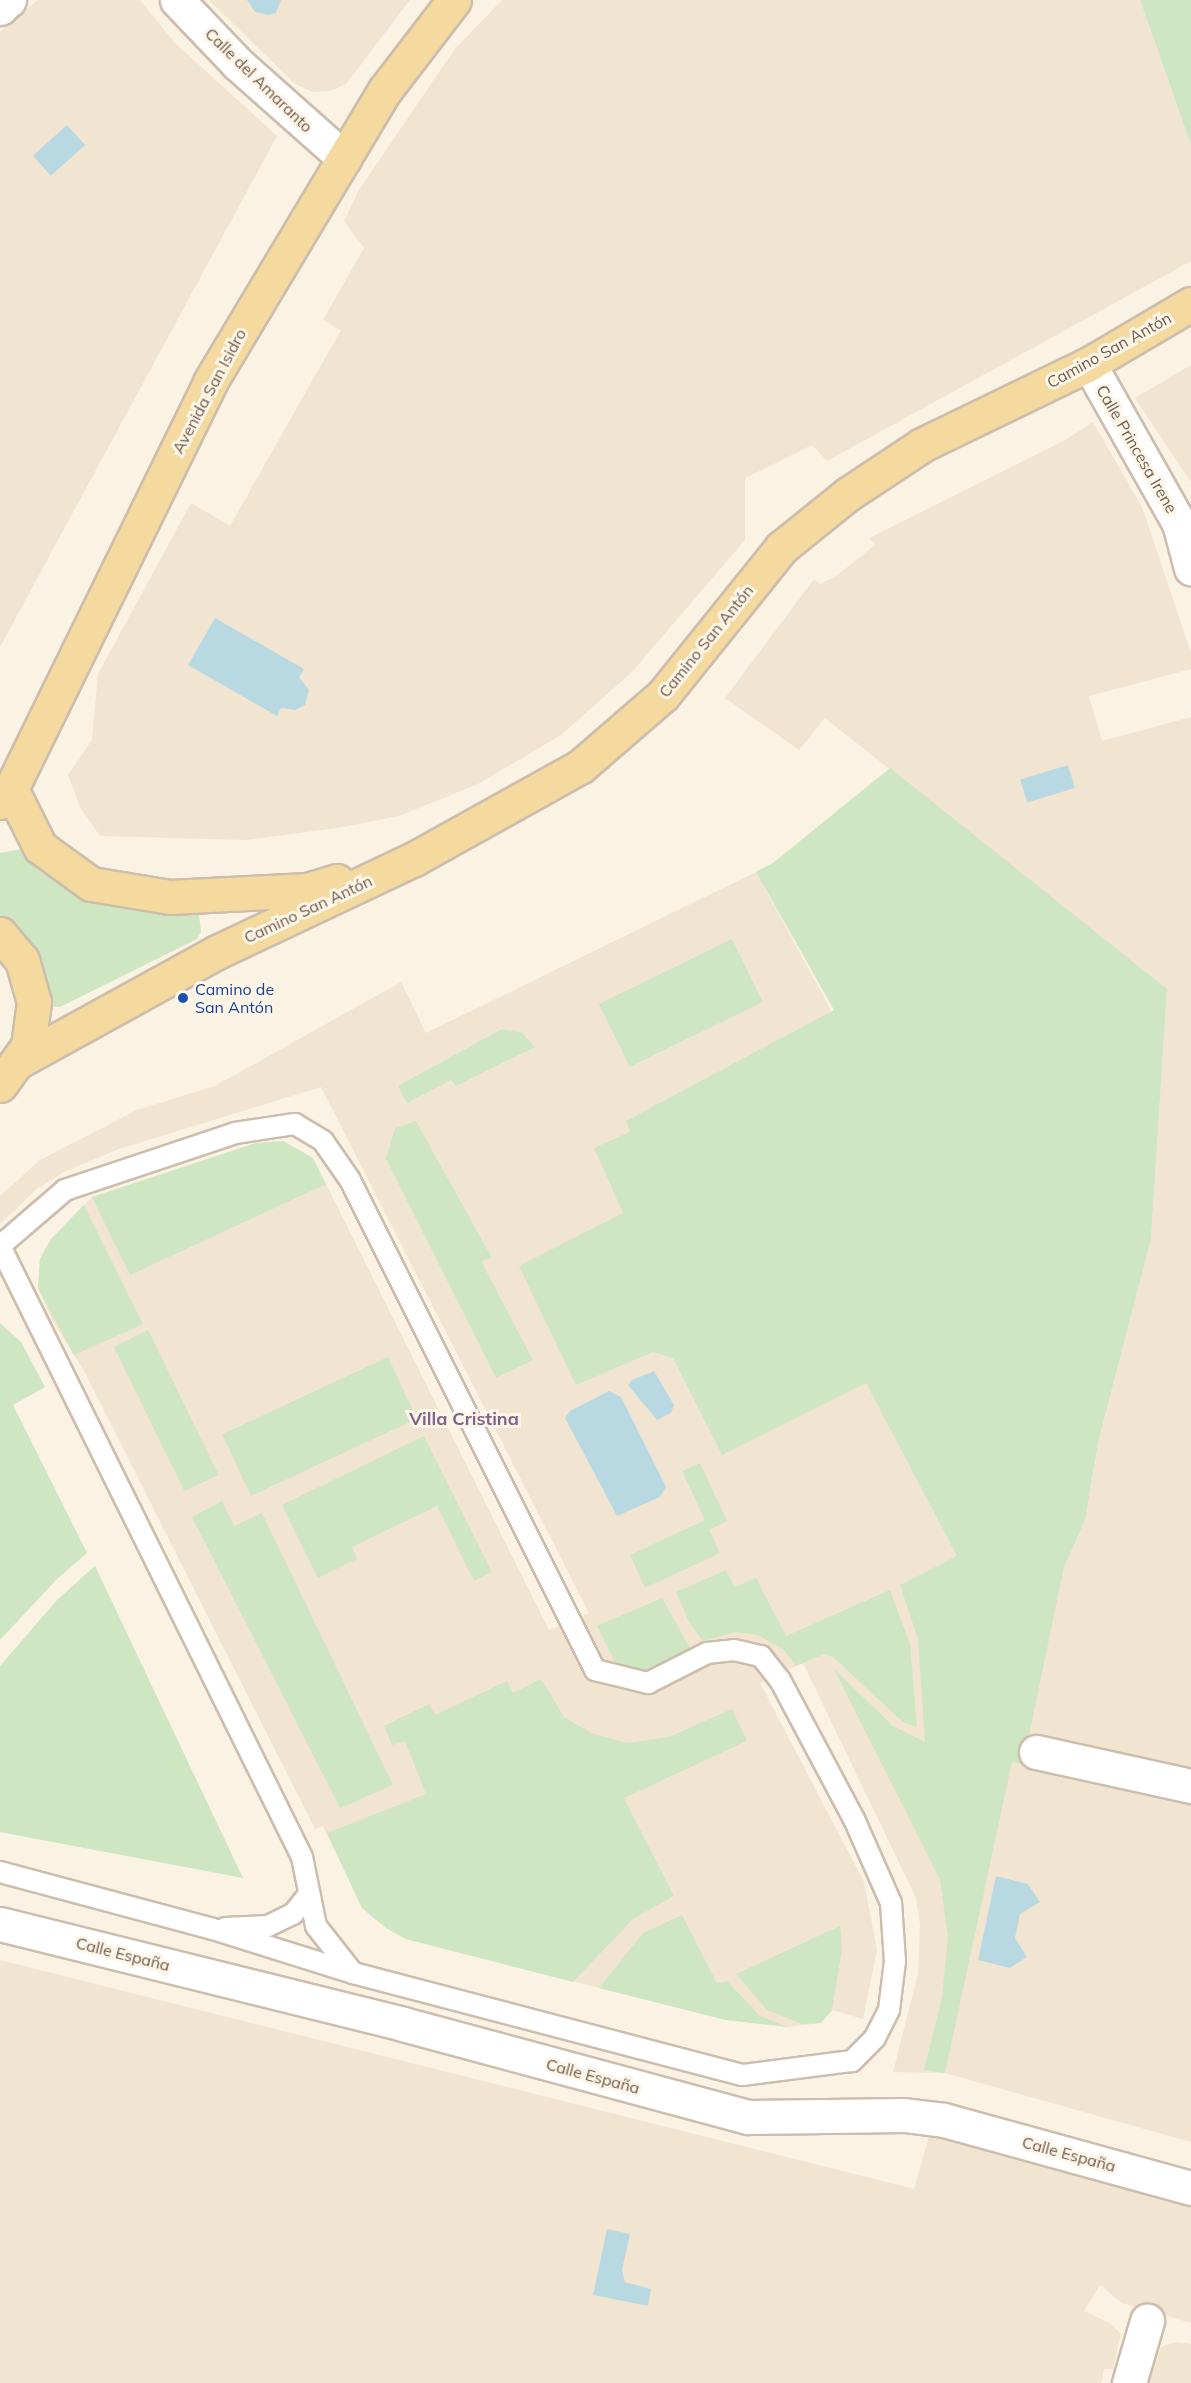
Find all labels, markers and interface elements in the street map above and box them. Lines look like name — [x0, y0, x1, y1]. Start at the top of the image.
street label: Calle del Amaranto — [201, 24, 317, 136]
street label: Camino San Antón — [1044, 308, 1174, 392]
street label: Avenida San Isidro — [168, 325, 250, 457]
street label: Calle Princesa Irene — [1092, 381, 1182, 517]
street label: Camino San Antón — [655, 581, 757, 701]
street label: Camino San Antón — [241, 871, 375, 947]
place label: Camino de San Antón — [195, 979, 274, 1017]
marker: Camino de San Antón — [176, 991, 190, 1005]
district label: Villa Cristina — [409, 1408, 519, 1430]
street label: Calle España — [74, 1933, 172, 1975]
street label: Calle España — [544, 2054, 642, 2098]
street label: Calle España — [1020, 2132, 1118, 2176]

